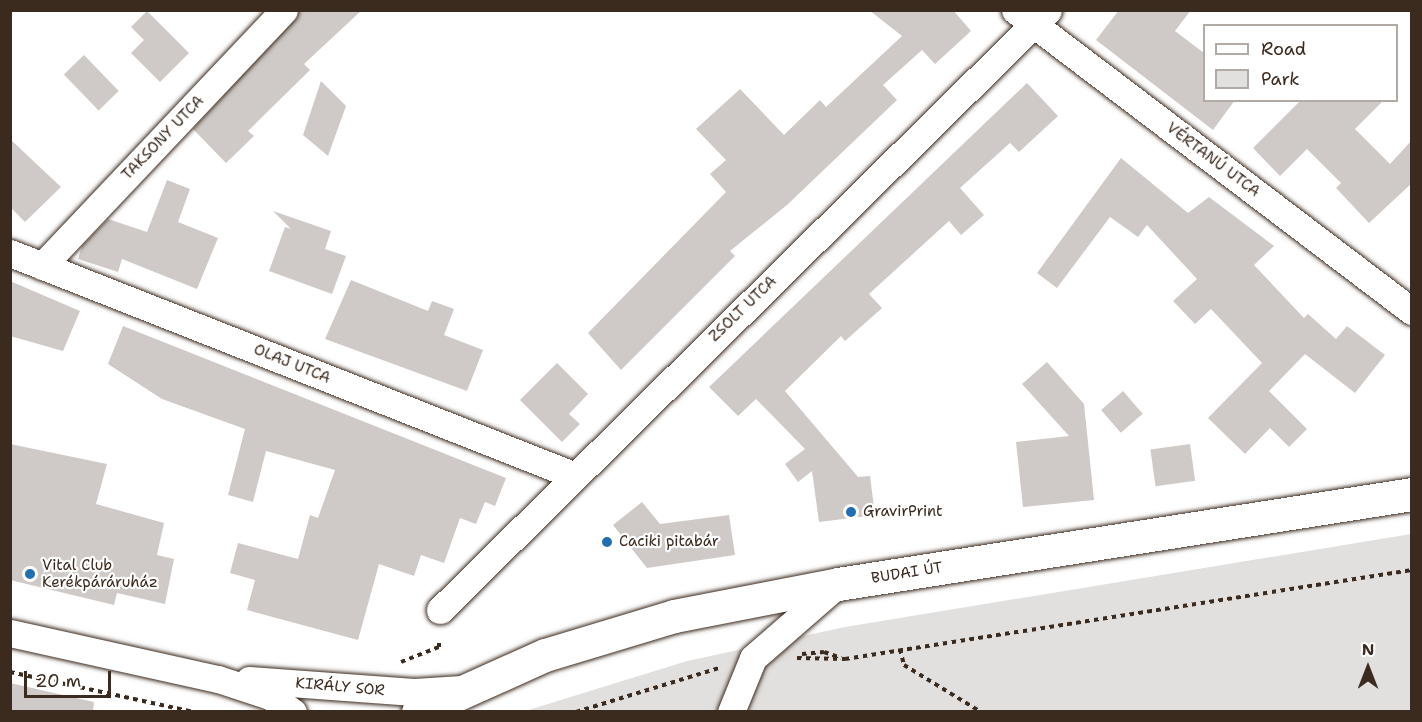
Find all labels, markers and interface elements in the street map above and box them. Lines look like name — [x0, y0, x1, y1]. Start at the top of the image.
legend — [1203, 24, 1398, 102]
text: Road — [1261, 37, 1306, 61]
text: Park — [1261, 67, 1300, 91]
street label: TAKSONY UTCA — [118, 92, 208, 184]
street label: VÉRTANÚ UTCA — [1163, 119, 1263, 201]
street label: ZSOLT UTCA — [706, 272, 780, 346]
street label: OLAJ UTCA — [251, 340, 333, 388]
place label: GravirPrint — [863, 503, 943, 521]
marker: GravirPrint — [844, 505, 858, 519]
place label: Caciki pitabár — [619, 533, 719, 551]
marker: Caciki pitabár — [600, 535, 614, 549]
place label: Vital Club Kerékpáráruház — [42, 556, 158, 591]
street label: BUDAI ÚT — [870, 558, 944, 588]
marker: Vital Club Kerékpáráruház — [23, 567, 37, 581]
north arrow — [1338, 638, 1398, 698]
text: N — [1362, 639, 1374, 660]
scale bar — [27, 659, 114, 697]
text: 20 m — [35, 669, 81, 693]
street label: KIRÁLY SOR — [295, 674, 385, 700]

